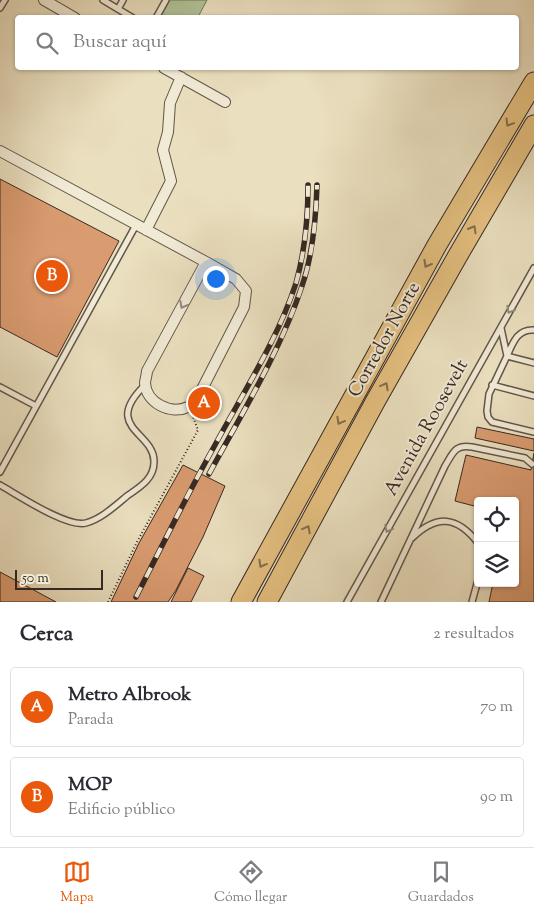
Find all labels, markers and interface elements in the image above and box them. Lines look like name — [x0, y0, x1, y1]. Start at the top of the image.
search box — [15, 15, 519, 70]
icon: search — [33, 29, 61, 57]
text: Buscar aquí — [73, 29, 167, 56]
one-way arrow — [505, 118, 515, 127]
one-way arrow — [467, 225, 477, 234]
pin: B — [36, 257, 68, 295]
one-way arrow — [423, 258, 433, 267]
your location — [203, 266, 229, 292]
street label: Corredor Norte — [342, 277, 428, 403]
one-way arrow — [179, 300, 189, 309]
one-way arrow — [506, 305, 516, 314]
street label: Avenida Roosevelt — [378, 354, 476, 501]
one-way arrow — [378, 382, 388, 391]
pin: A — [188, 384, 220, 422]
one-way arrow — [336, 416, 346, 425]
map controls — [474, 497, 519, 587]
button: locate — [474, 497, 519, 542]
one-way arrow — [384, 523, 394, 532]
one-way arrow — [301, 525, 311, 534]
button: layers — [474, 542, 519, 587]
one-way arrow — [258, 559, 268, 568]
scale bar — [15, 567, 102, 590]
text: 50 m — [22, 569, 49, 589]
text: Cerca — [20, 620, 73, 650]
text: 2 resultados — [433, 623, 514, 646]
text: Metro Albrook — [68, 682, 191, 709]
text: A — [31, 696, 44, 719]
text: 70 m — [480, 696, 513, 719]
text: Parada — [68, 709, 114, 732]
text: MOP — [68, 772, 112, 799]
text: B — [32, 786, 42, 809]
text: 90 m — [480, 786, 513, 809]
text: Edificio público — [68, 799, 175, 822]
tab: Mapa — [60, 858, 94, 908]
tab: Cómo llegar — [214, 858, 287, 908]
tab: Guardados — [408, 858, 474, 908]

